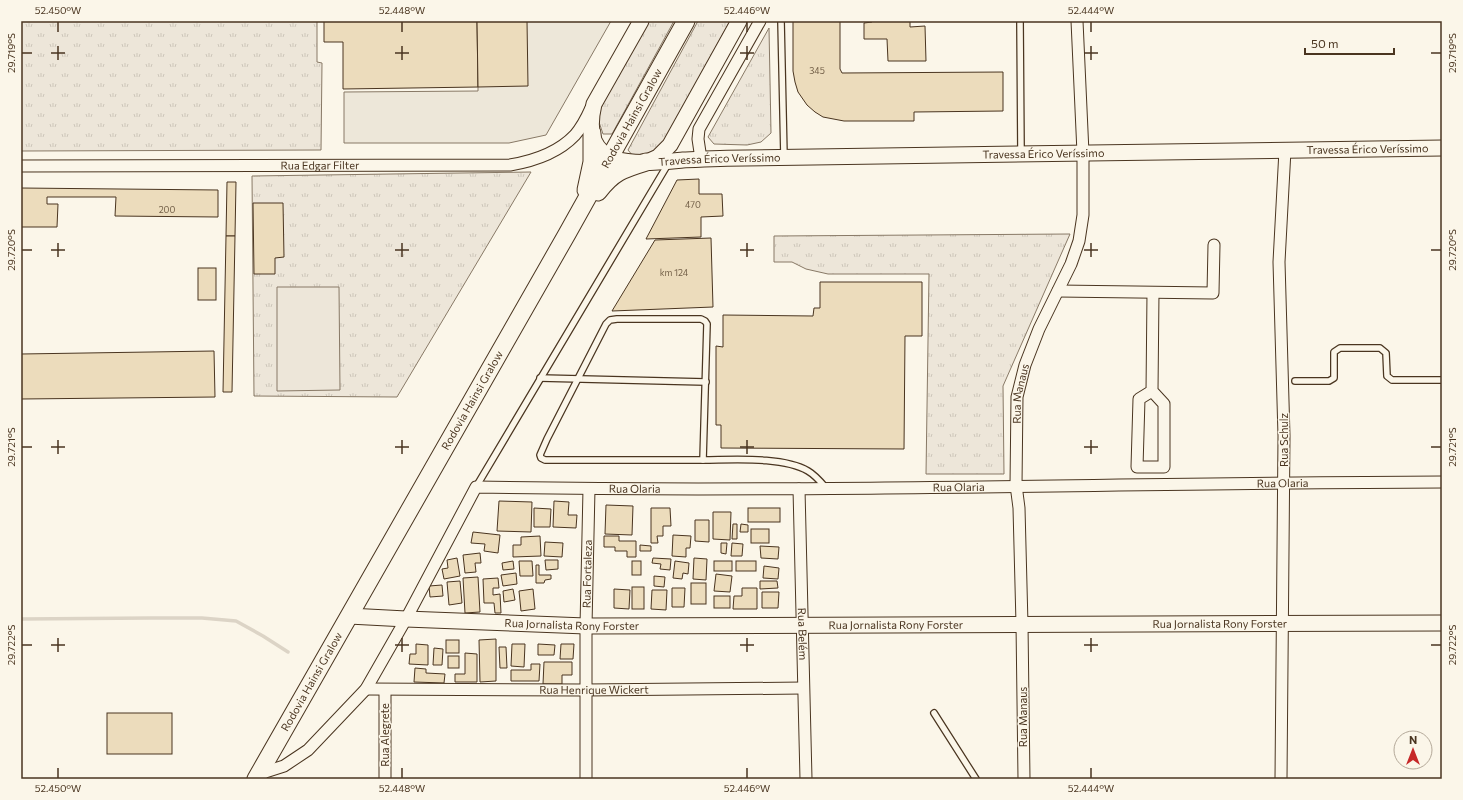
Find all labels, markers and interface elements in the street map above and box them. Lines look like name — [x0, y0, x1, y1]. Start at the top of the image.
text: 52.450°W — [35, 4, 81, 16]
text: 52.448°W — [379, 4, 425, 16]
text: 52.446°W — [724, 4, 770, 16]
text: 52.444°W — [1068, 4, 1114, 16]
scale bar — [1305, 30, 1394, 56]
text: 29.719°S — [5, 33, 17, 73]
text: 29.719°S — [1446, 33, 1458, 73]
text: 50 m — [1311, 36, 1339, 50]
house number: 345 — [809, 65, 825, 76]
street label: Rodovia Hainsi Gralow — [598, 66, 664, 170]
street label: Travessa Érico Veríssimo — [1306, 141, 1429, 156]
street label: Travessa Érico Veríssimo — [982, 146, 1105, 161]
street label: Travessa Érico Veríssimo — [658, 150, 781, 168]
street label: Rua Edgar Filter — [280, 158, 360, 171]
house number: 470 — [685, 199, 701, 210]
house number: 200 — [159, 204, 175, 215]
text: 29.720°S — [5, 229, 17, 271]
text: 29.720°S — [1446, 229, 1458, 271]
house number: km 124 — [660, 267, 689, 278]
street label: Rodovia Hainsi Gralow — [438, 348, 505, 452]
street label: Rua Manaus — [1010, 362, 1031, 424]
street label: Rua Schulz — [1277, 413, 1290, 467]
text: 29.721°S — [5, 427, 17, 467]
text: 29.721°S — [1446, 427, 1458, 467]
street label: Rua Olaria — [1257, 476, 1309, 489]
street label: Rua Olaria — [933, 480, 985, 493]
street label: Rua Olaria — [609, 482, 661, 495]
street label: Rua Fortaleza — [579, 540, 594, 608]
street label: Rua Belém — [796, 608, 810, 660]
street label: Rua Jornalista Rony Forster — [504, 616, 640, 632]
street label: Rua Jornalista Rony Forster — [1152, 617, 1288, 631]
street label: Rua Jornalista Rony Forster — [828, 618, 964, 632]
text: 29.722°S — [5, 625, 17, 665]
text: 29.722°S — [1446, 625, 1458, 665]
street label: Rodovia Hainsi Gralow — [278, 629, 345, 733]
street label: Rua Henrique Wickert — [539, 682, 649, 696]
street label: Rua Manaus — [1016, 687, 1029, 747]
street label: Rua Alegrete — [378, 703, 391, 767]
north arrow — [1393, 730, 1433, 770]
text: N — [1409, 733, 1417, 746]
text: 52.450°W — [35, 782, 81, 794]
text: 52.448°W — [379, 782, 425, 794]
text: 52.446°W — [724, 782, 770, 794]
text: 52.444°W — [1068, 782, 1114, 794]

